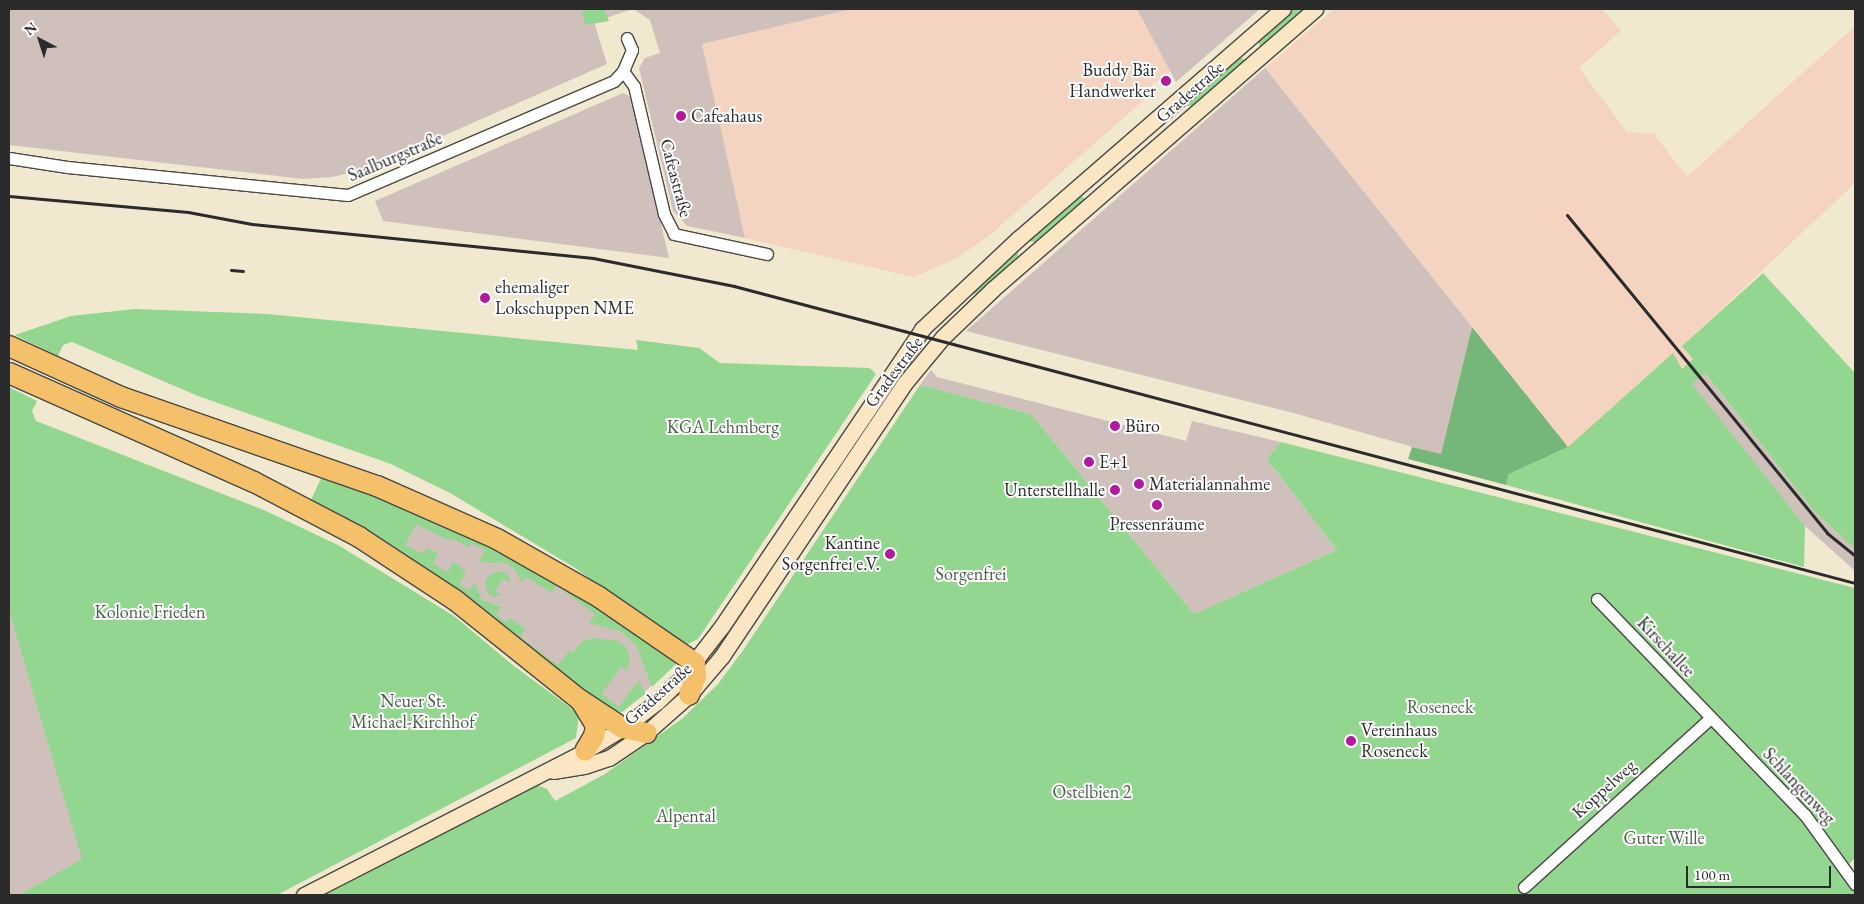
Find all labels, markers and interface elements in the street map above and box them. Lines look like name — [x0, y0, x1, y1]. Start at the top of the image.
north arrow — [15, 15, 65, 65]
text: N — [20, 18, 40, 39]
street label: Gradestraße — [1152, 57, 1228, 127]
place label: Buddy Bär Handwerker — [1069, 60, 1156, 102]
marker: Buddy Bär Handwerker — [1160, 75, 1172, 87]
place label: Cafeahaus — [691, 105, 762, 127]
marker: Cafeahaus — [675, 110, 687, 122]
street label: Saalburgstraße — [345, 127, 445, 187]
street label: Cafeastraße — [655, 136, 697, 220]
place label: ehemaliger Lokschuppen NME — [495, 277, 634, 320]
marker: ehemaliger Lokschuppen NME — [479, 292, 491, 304]
street label: Gradestraße — [860, 332, 928, 412]
place label: Büro — [1125, 415, 1160, 437]
park label: KGA Lehmberg — [667, 416, 779, 438]
marker: Büro — [1109, 420, 1121, 432]
place label: E+1 — [1099, 451, 1128, 473]
marker: E+1 — [1083, 456, 1095, 468]
place label: Materialannahme — [1149, 473, 1270, 495]
marker: Materialannahme — [1133, 478, 1145, 490]
place label: Unterstellhalle — [1004, 479, 1105, 501]
marker: Unterstellhalle — [1109, 484, 1121, 496]
marker: Pressenräume — [1151, 499, 1163, 511]
place label: Pressenräume — [1110, 513, 1204, 535]
place label: Kantine Sorgenfrei e.V. — [782, 533, 880, 576]
marker: Kantine Sorgenfrei e.V. — [884, 548, 896, 560]
park label: Sorgenfrei — [936, 563, 1006, 585]
park label: Kolonie Frieden — [95, 601, 205, 623]
street label: Kirschallee — [1633, 612, 1699, 682]
street label: Gradestraße — [620, 658, 696, 730]
park label: Neuer St. Michael-Kirchhof — [351, 691, 475, 734]
park label: Roseneck — [1407, 696, 1473, 718]
place label: Vereinhaus Roseneck — [1361, 720, 1437, 762]
marker: Vereinhaus Roseneck — [1345, 735, 1357, 747]
street label: Schlangenweg — [1758, 743, 1840, 829]
street label: Koppelweg — [1568, 755, 1640, 823]
park label: Ostelbien 2 — [1053, 781, 1131, 803]
park label: Alpental — [656, 805, 716, 827]
park label: Guter Wille — [1623, 827, 1705, 849]
scale bar — [1689, 856, 1834, 888]
text: 100 m — [1694, 865, 1730, 884]

